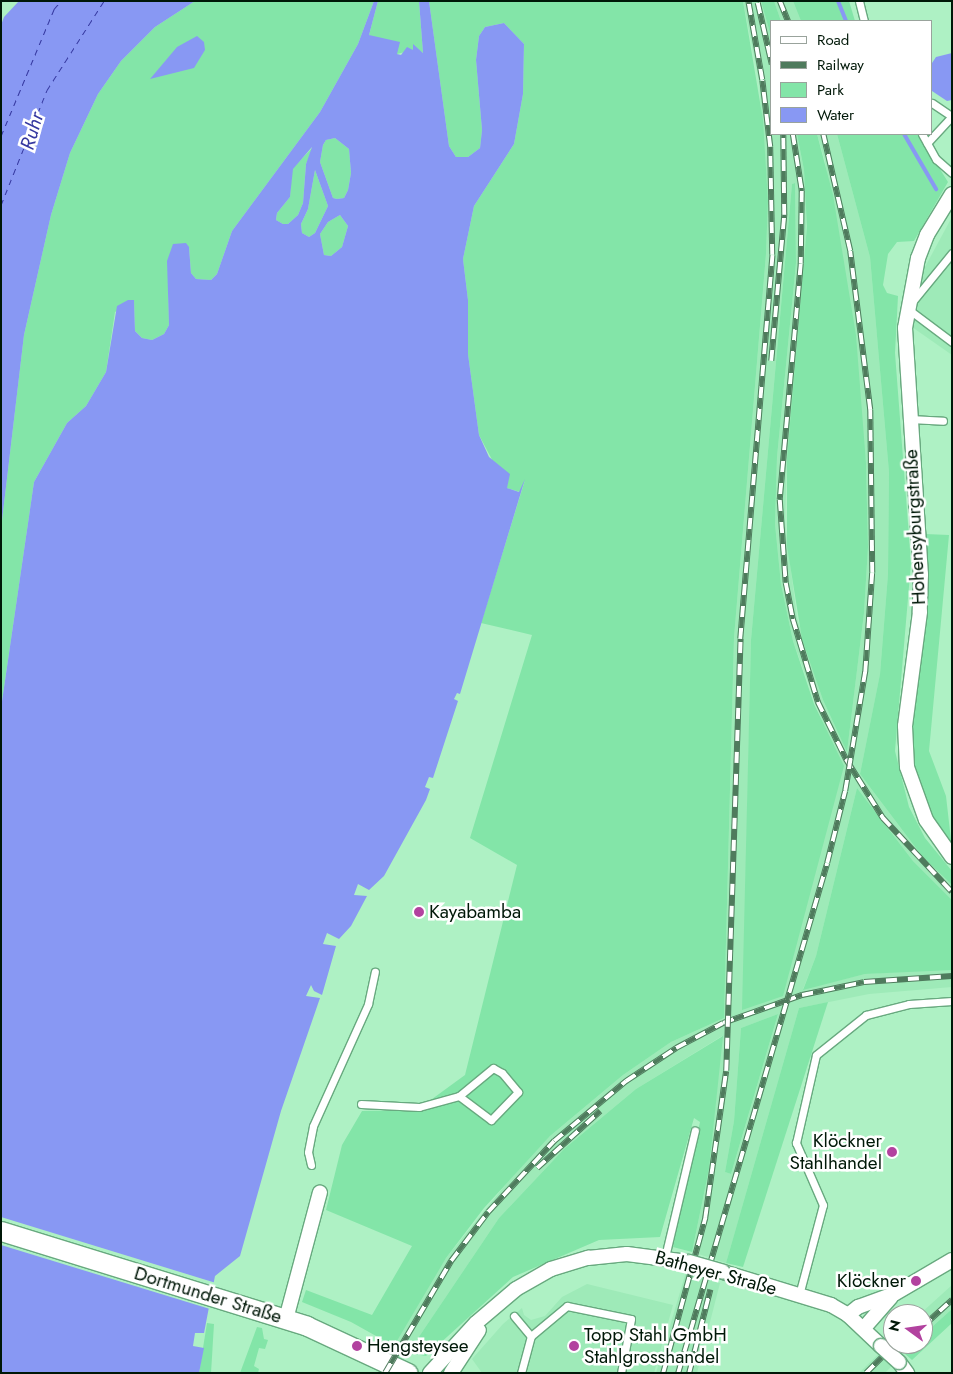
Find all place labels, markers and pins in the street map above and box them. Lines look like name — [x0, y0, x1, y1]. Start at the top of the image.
place label: Kayabamba — [429, 901, 521, 923]
marker: Kayabamba — [413, 906, 425, 918]
place label: Klöckner Stahlhandel — [789, 1130, 882, 1174]
marker: Klöckner Stahlhandel — [886, 1146, 898, 1158]
place label: Klöckner — [837, 1270, 906, 1292]
marker: Klöckner — [910, 1275, 922, 1287]
place label: Topp Stahl GmbH Stahlgrosshandel — [584, 1324, 727, 1368]
place label: Hengsteysee — [367, 1335, 468, 1357]
marker: Hengsteysee — [351, 1340, 363, 1352]
marker: Topp Stahl GmbH Stahlgrosshandel — [568, 1340, 580, 1352]

